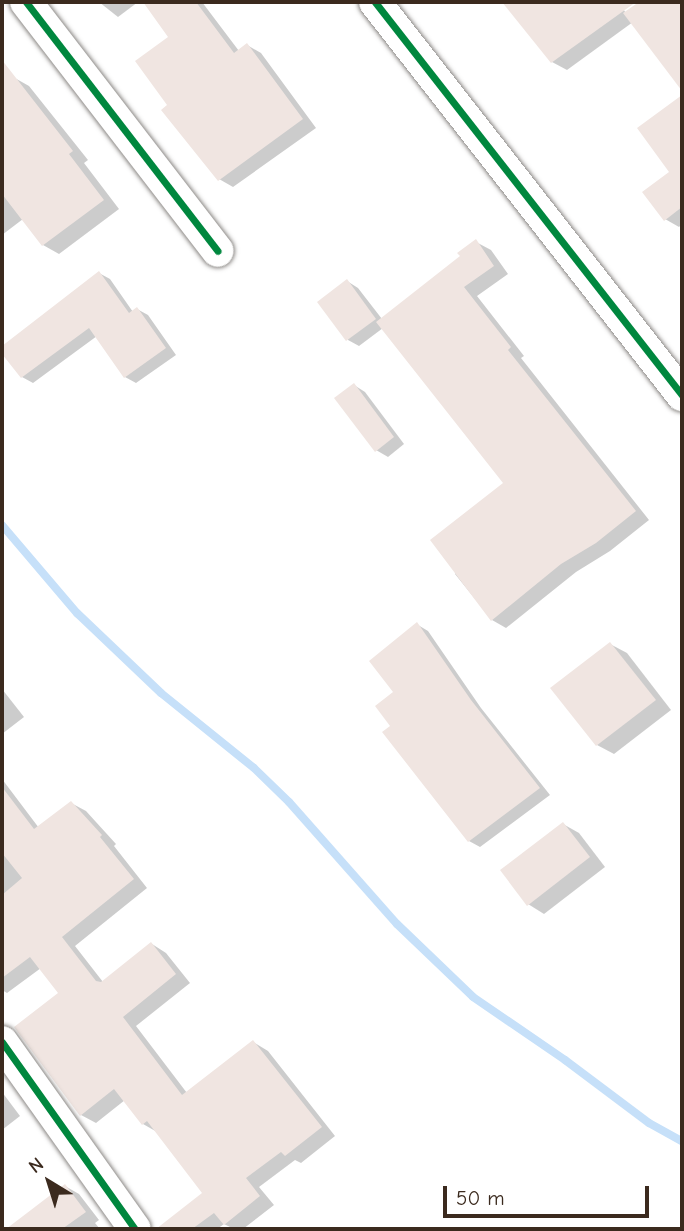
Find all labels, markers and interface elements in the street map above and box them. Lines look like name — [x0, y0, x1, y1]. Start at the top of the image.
north arrow — [14, 1147, 84, 1217]
text: N — [24, 1153, 48, 1178]
scale bar — [446, 1172, 652, 1216]
text: 50 m — [456, 1186, 505, 1210]

